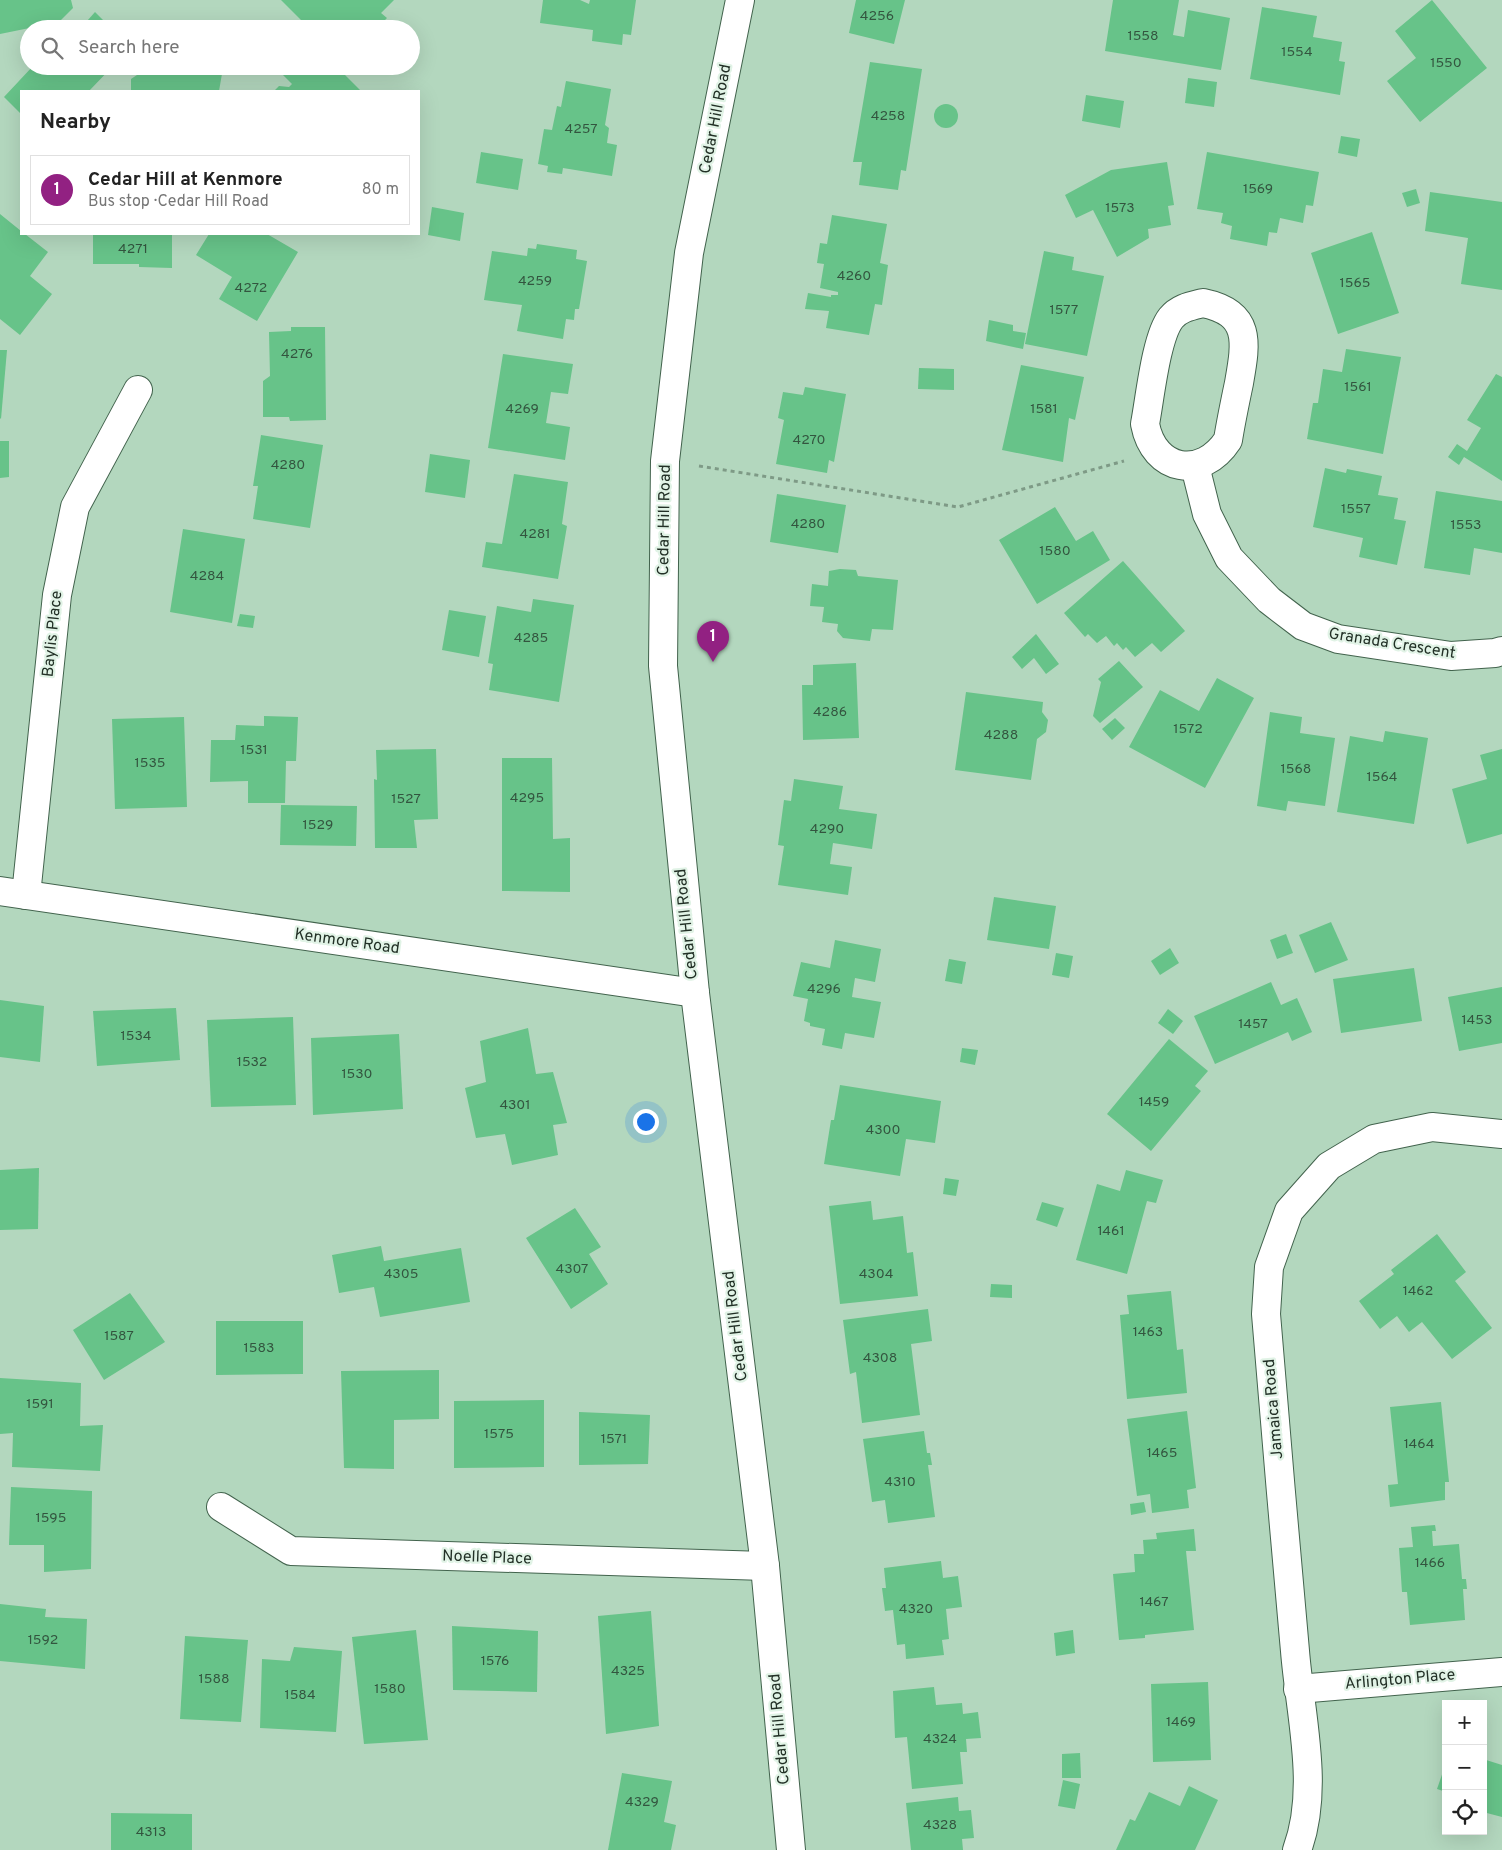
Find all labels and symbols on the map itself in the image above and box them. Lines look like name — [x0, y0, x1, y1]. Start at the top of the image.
house number: 4256 — [860, 8, 894, 25]
house number: 1558 — [1127, 28, 1159, 45]
house number: 1554 — [1281, 44, 1313, 61]
house number: 1550 — [1430, 55, 1462, 72]
street label: Cedar Hill Road — [696, 62, 736, 176]
house number: 4258 — [871, 108, 905, 125]
house number: 4257 — [564, 121, 598, 138]
house number: 1569 — [1243, 181, 1273, 198]
house number: 1573 — [1105, 200, 1135, 217]
house number: 4271 — [118, 241, 148, 258]
house number: 4260 — [837, 268, 871, 285]
house number: 4259 — [518, 273, 552, 290]
house number: 1565 — [1340, 275, 1370, 292]
house number: 4272 — [235, 280, 267, 297]
house number: 1577 — [1050, 302, 1078, 319]
house number: 4276 — [281, 346, 313, 363]
house number: 1561 — [1344, 379, 1372, 396]
house number: 4269 — [505, 401, 539, 418]
house number: 1581 — [1030, 401, 1058, 418]
house number: 4270 — [793, 432, 826, 449]
house number: 4280 — [271, 457, 305, 474]
street label: Cedar Hill Road — [654, 464, 676, 576]
house number: 1557 — [1341, 501, 1371, 518]
house number: 4280 — [791, 516, 825, 533]
house number: 1553 — [1450, 517, 1482, 534]
house number: 4281 — [519, 526, 551, 543]
house number: 1580 — [1039, 543, 1071, 560]
house number: 4284 — [190, 568, 224, 585]
street label: Baylis Place — [39, 590, 67, 678]
pin: 1 — [697, 621, 729, 662]
street label: Granada Crescent — [1327, 624, 1457, 664]
house number: 4285 — [514, 630, 548, 647]
house number: 4286 — [813, 704, 847, 721]
house number: 1572 — [1173, 721, 1203, 738]
house number: 4288 — [984, 727, 1018, 744]
house number: 1531 — [240, 742, 268, 759]
house number: 1535 — [134, 755, 166, 772]
house number: 1568 — [1281, 761, 1311, 778]
house number: 1564 — [1367, 769, 1397, 786]
house number: 4295 — [510, 790, 544, 807]
house number: 1527 — [391, 791, 421, 808]
house number: 1529 — [303, 817, 333, 834]
house number: 4290 — [810, 821, 844, 838]
street label: Cedar Hill Road — [671, 868, 703, 980]
street label: Kenmore Road — [293, 925, 401, 959]
house number: 4296 — [807, 981, 841, 998]
house number: 1453 — [1462, 1012, 1492, 1029]
house number: 1457 — [1238, 1016, 1268, 1033]
house number: 1534 — [120, 1028, 152, 1045]
house number: 1532 — [237, 1054, 267, 1071]
house number: 1530 — [341, 1066, 373, 1083]
house number: 1459 — [1139, 1094, 1169, 1111]
house number: 4301 — [499, 1097, 531, 1114]
your location — [633, 1109, 659, 1135]
house number: 4300 — [866, 1122, 900, 1139]
house number: 1461 — [1097, 1223, 1125, 1240]
house number: 4307 — [556, 1261, 588, 1278]
house number: 4305 — [384, 1266, 418, 1283]
house number: 4304 — [859, 1266, 893, 1283]
street label: Cedar Hill Road — [719, 1270, 753, 1382]
house number: 1462 — [1403, 1283, 1433, 1300]
house number: 1463 — [1133, 1324, 1163, 1341]
house number: 1587 — [104, 1328, 134, 1345]
house number: 1583 — [244, 1340, 274, 1357]
house number: 4308 — [863, 1350, 897, 1367]
street label: Jamaica Road — [1260, 1358, 1288, 1460]
house number: 1591 — [26, 1396, 54, 1413]
house number: 1575 — [484, 1426, 514, 1443]
house number: 1571 — [601, 1431, 627, 1448]
house number: 1464 — [1404, 1436, 1434, 1453]
house number: 1465 — [1147, 1445, 1177, 1462]
house number: 4310 — [884, 1474, 916, 1491]
house number: 1595 — [36, 1510, 66, 1527]
street label: Noelle Place — [442, 1546, 532, 1570]
house number: 1466 — [1415, 1555, 1445, 1572]
house number: 1467 — [1139, 1594, 1169, 1611]
house number: 4320 — [899, 1601, 933, 1618]
house number: 1592 — [28, 1632, 58, 1649]
house number: 1576 — [481, 1653, 509, 1670]
house number: 4325 — [611, 1663, 645, 1680]
street label: Arlington Place — [1344, 1665, 1456, 1695]
house number: 1588 — [198, 1671, 230, 1688]
street label: Cedar Hill Road — [765, 1673, 795, 1785]
house number: 1580 — [374, 1681, 406, 1698]
house number: 1584 — [284, 1687, 316, 1704]
house number: 1469 — [1166, 1714, 1196, 1731]
house number: 4324 — [923, 1731, 957, 1748]
house number: 4329 — [625, 1794, 659, 1811]
house number: 4328 — [923, 1817, 957, 1834]
house number: 4313 — [136, 1824, 166, 1841]

